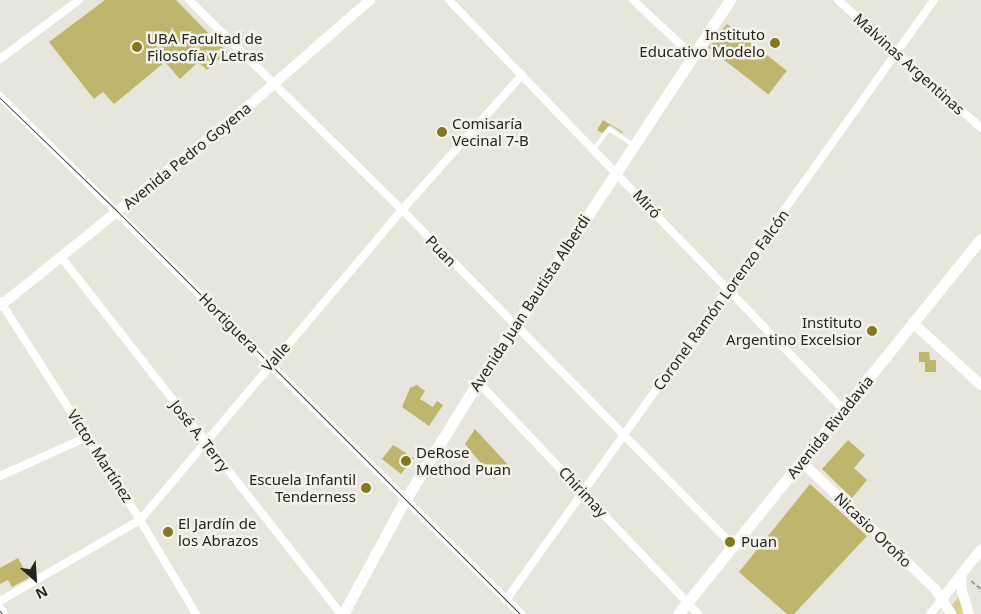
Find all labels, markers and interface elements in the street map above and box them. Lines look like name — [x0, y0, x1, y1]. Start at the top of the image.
street label: Malvinas Argentinas — [850, 10, 968, 118]
place label: Instituto Educativo Modelo — [639, 25, 765, 60]
place label: UBA Facultad de Filosofía y Letras — [147, 29, 264, 64]
marker: Instituto Educativo Modelo — [769, 37, 781, 49]
marker: UBA Facultad de Filosofía y Letras — [131, 41, 143, 53]
street label: Avenida Pedro Goyena — [119, 99, 255, 213]
place label: Comisaría Vecinal 7-B — [452, 114, 529, 149]
marker: Comisaría Vecinal 7-B — [436, 126, 448, 138]
street label: Miró — [629, 186, 665, 222]
street label: Coronel Ramón Lorenzo Falcón — [649, 206, 793, 394]
street label: Avenida Juan Bautista Alberdi — [466, 211, 594, 395]
street label: Puan — [422, 232, 460, 270]
street label: Hortiguera — [195, 289, 263, 357]
place label: Instituto Argentino Excelsior — [726, 313, 862, 348]
marker: Instituto Argentino Excelsior — [866, 325, 878, 337]
street label: Valle — [258, 339, 294, 375]
street label: Avenida Rivadavia — [783, 372, 877, 482]
street label: José A. Terry — [166, 397, 234, 475]
street label: Víctor Martínez — [63, 406, 137, 506]
place label: DeRose Method Puan — [416, 443, 511, 478]
marker: DeRose Method Puan — [400, 455, 412, 467]
street label: Chirimay — [555, 463, 611, 521]
place label: Escuela Infantil Tenderness — [249, 470, 356, 505]
marker: Escuela Infantil Tenderness — [360, 482, 372, 494]
street label: Nicasio Oroño — [831, 489, 915, 571]
place label: El Jardín de los Abrazos — [178, 514, 258, 549]
marker: El Jardín de los Abrazos — [162, 526, 174, 538]
place label: Puan — [741, 533, 777, 551]
marker: Puan — [723, 535, 737, 549]
north arrow — [10, 554, 60, 604]
text: N — [33, 582, 51, 604]

